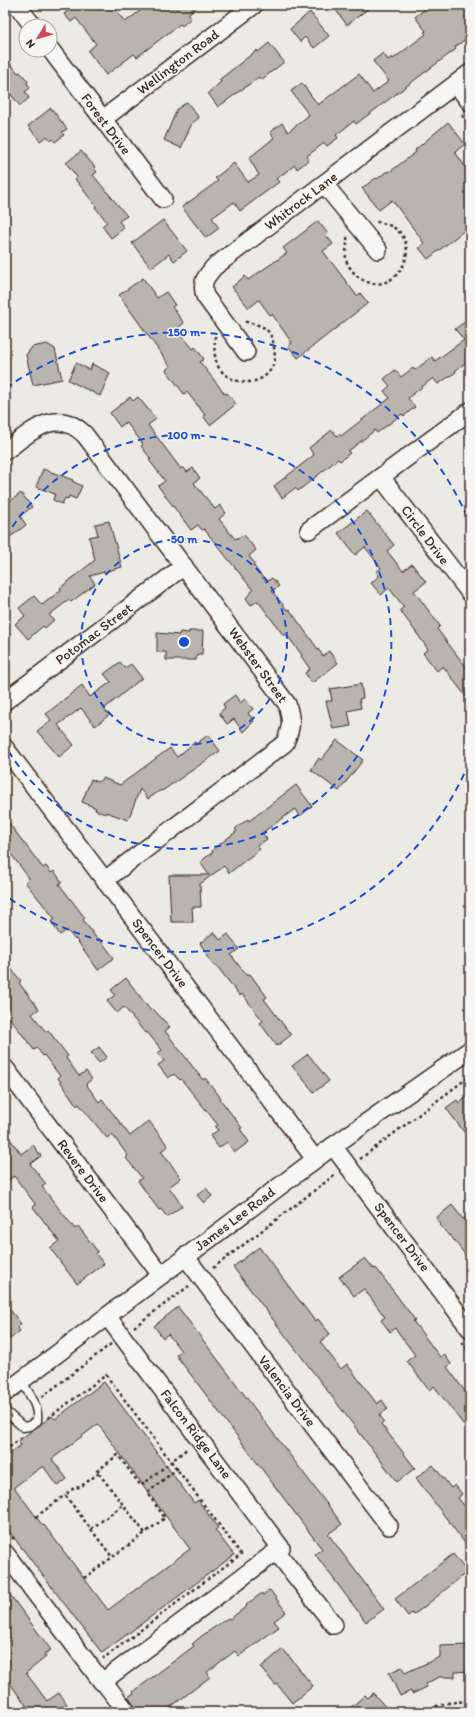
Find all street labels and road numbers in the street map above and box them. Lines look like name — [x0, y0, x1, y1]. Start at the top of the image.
street label: Wellington Road — [134, 25, 223, 98]
street label: Forest Drive — [77, 90, 135, 158]
street label: Whitrock Lane — [261, 168, 341, 234]
street label: Circle Drive — [397, 502, 453, 568]
street label: Potomac Street — [52, 599, 136, 669]
street label: Webster Street — [225, 624, 291, 706]
street label: Spencer Drive — [128, 915, 192, 991]
street label: Revere Drive — [54, 1136, 113, 1206]
street label: James Lee Road — [192, 1183, 279, 1255]
street label: Spencer Drive — [370, 1199, 434, 1275]
street label: Valencia Drive — [255, 1352, 320, 1430]
street label: Falcon Ridge Lane — [157, 1386, 235, 1482]

